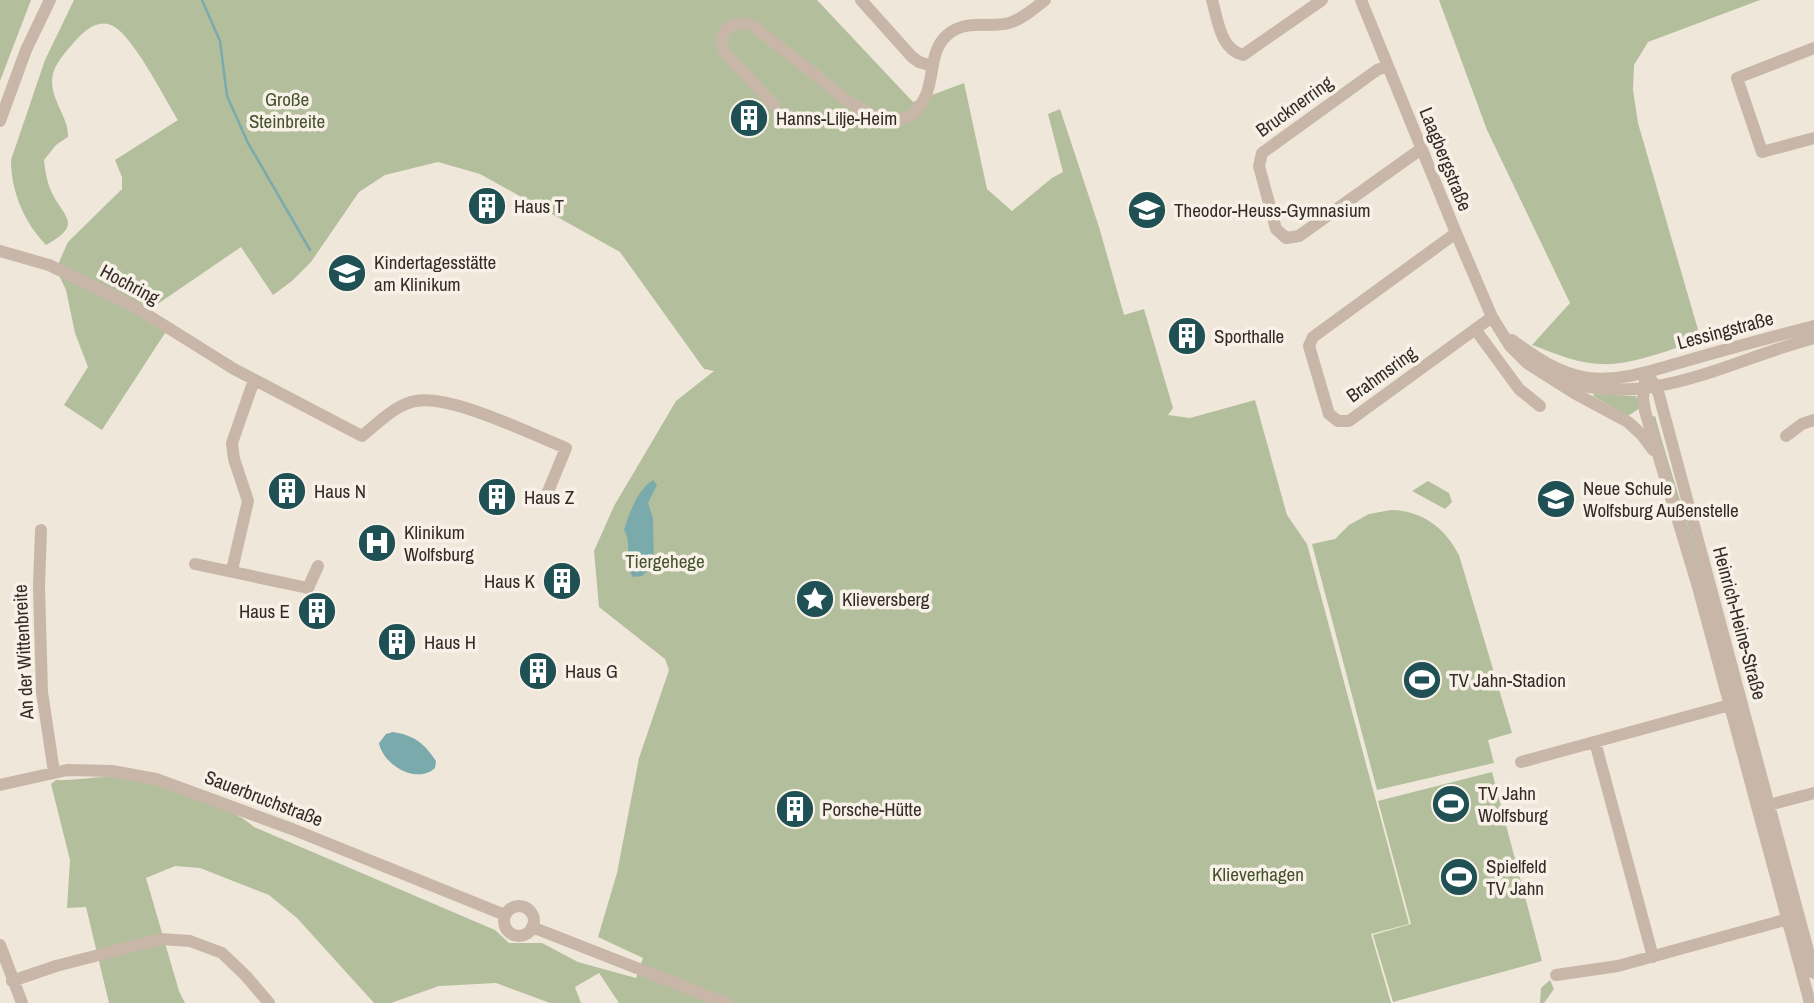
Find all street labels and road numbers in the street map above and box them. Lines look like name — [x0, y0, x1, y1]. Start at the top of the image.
street label: Brucknerring — [1250, 69, 1338, 143]
street label: Laagbergstraße — [1413, 103, 1479, 215]
street label: Hochring — [96, 258, 164, 310]
street label: Lessingstraße — [1674, 305, 1776, 355]
street label: Brahmsring — [1341, 340, 1421, 408]
street label: Heinrich-Heine-Straße — [1707, 544, 1773, 702]
street label: An der Wittenbreite — [6, 584, 40, 721]
street label: Sauerbruchstraße — [201, 764, 327, 832]

